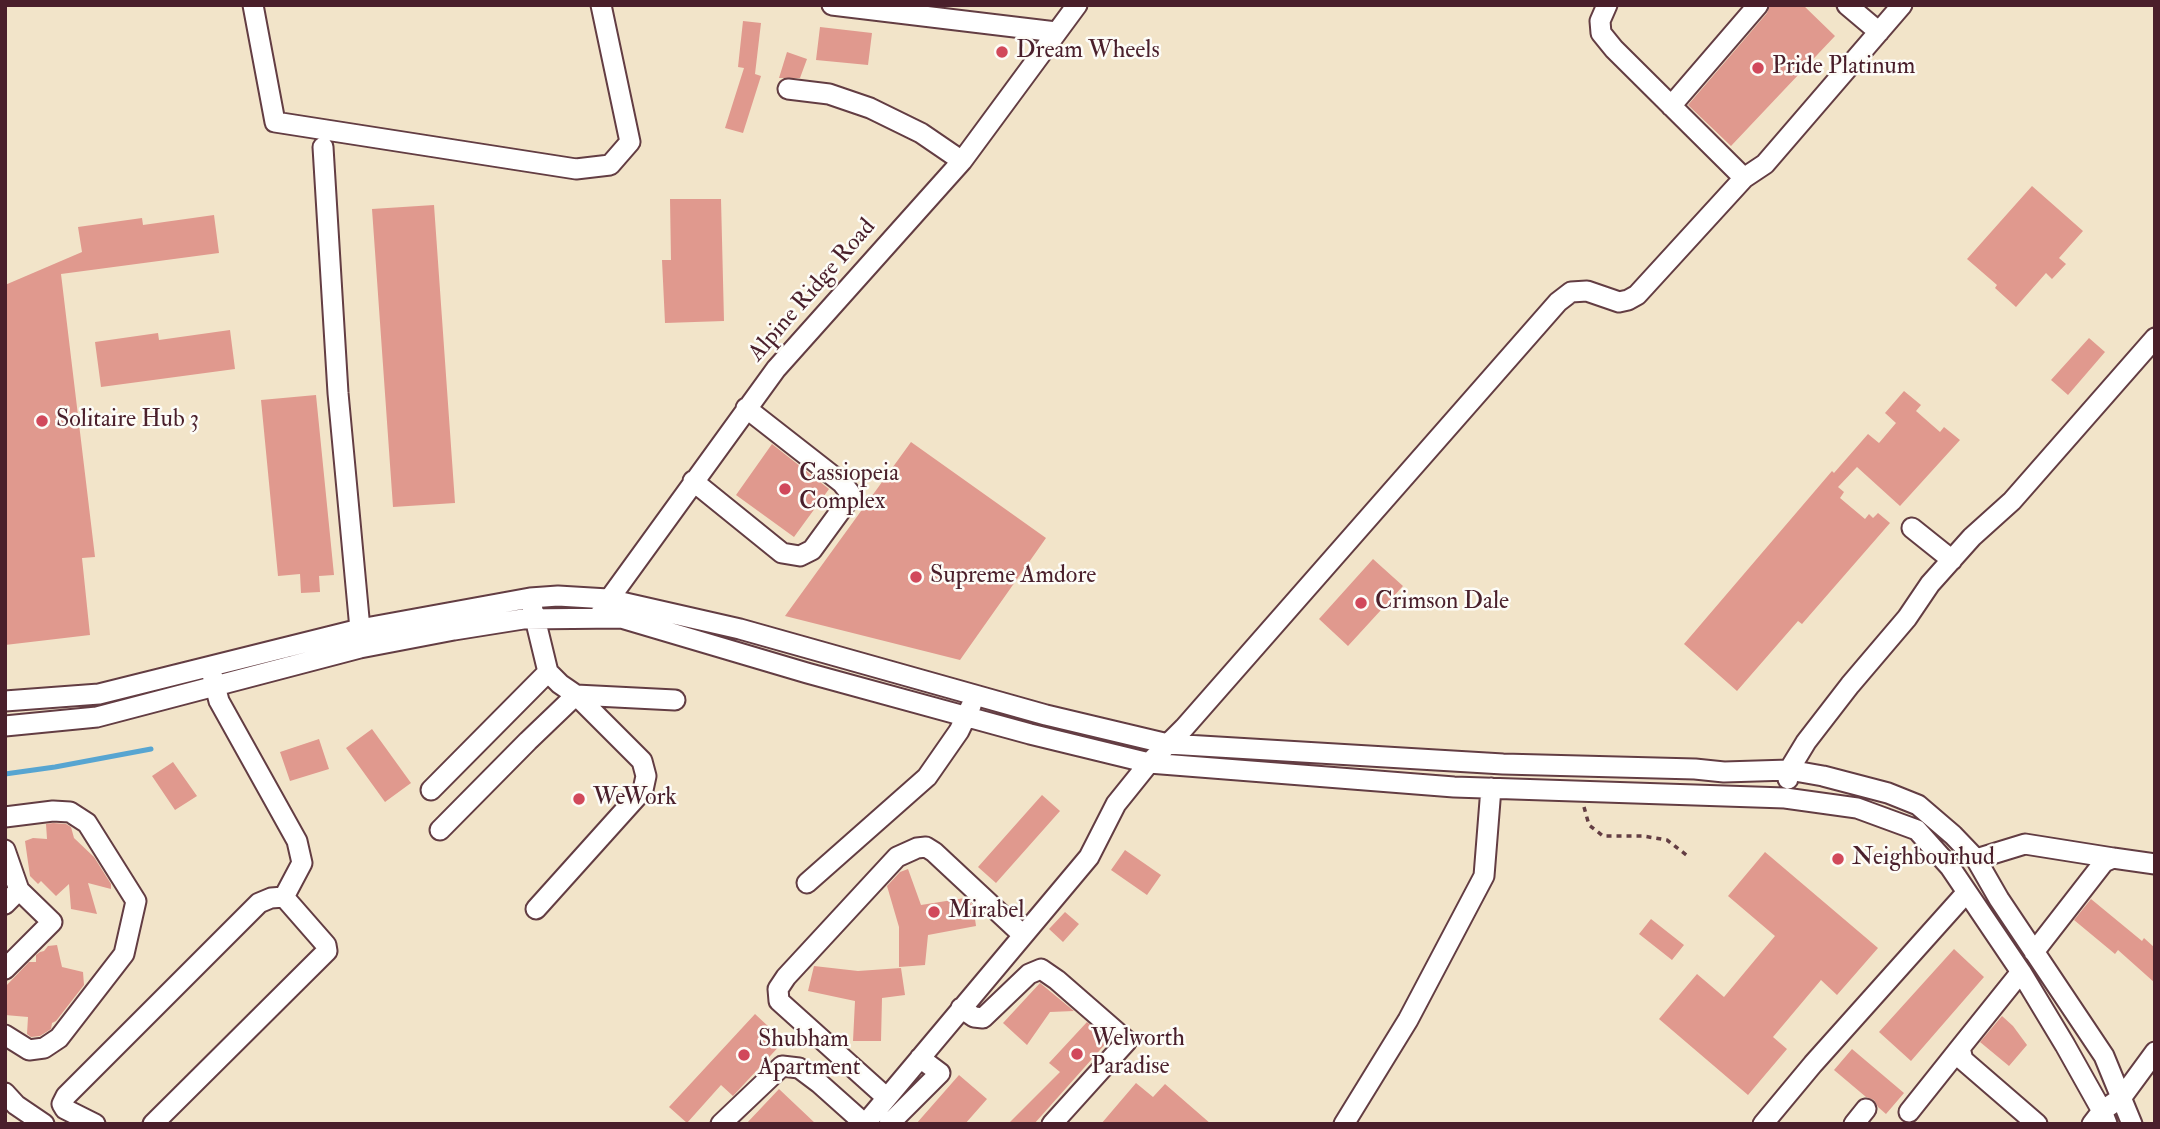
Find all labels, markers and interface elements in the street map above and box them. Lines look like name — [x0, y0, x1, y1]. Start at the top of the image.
place label: Dream Wheels — [1016, 38, 1160, 66]
marker: Dream Wheels — [994, 44, 1010, 60]
place label: Pride Platinum — [1772, 54, 1915, 82]
marker: Pride Platinum — [1750, 60, 1766, 76]
street label: Alpine Ridge Road — [743, 214, 883, 368]
place label: Solitaire Hub 3 — [56, 407, 199, 435]
marker: Solitaire Hub 3 — [34, 413, 50, 429]
place label: Cassiopeia Complex — [799, 461, 899, 517]
marker: Cassiopeia Complex — [777, 481, 793, 497]
place label: Supreme Amdore — [930, 563, 1096, 591]
marker: Supreme Amdore — [908, 569, 924, 585]
place label: Crimson Dale — [1375, 589, 1509, 617]
marker: Crimson Dale — [1353, 595, 1369, 611]
place label: WeWork — [593, 785, 677, 813]
marker: WeWork — [571, 791, 587, 807]
place label: Neighbourhud — [1852, 845, 1995, 873]
marker: Neighbourhud — [1830, 851, 1846, 867]
place label: Mirabel — [948, 898, 1024, 926]
marker: Mirabel — [926, 904, 942, 920]
place label: Welworth Paradise — [1091, 1026, 1185, 1082]
place label: Shubham Apartment — [758, 1027, 861, 1083]
marker: Welworth Paradise — [1069, 1046, 1085, 1062]
marker: Shubham Apartment — [736, 1047, 752, 1063]

